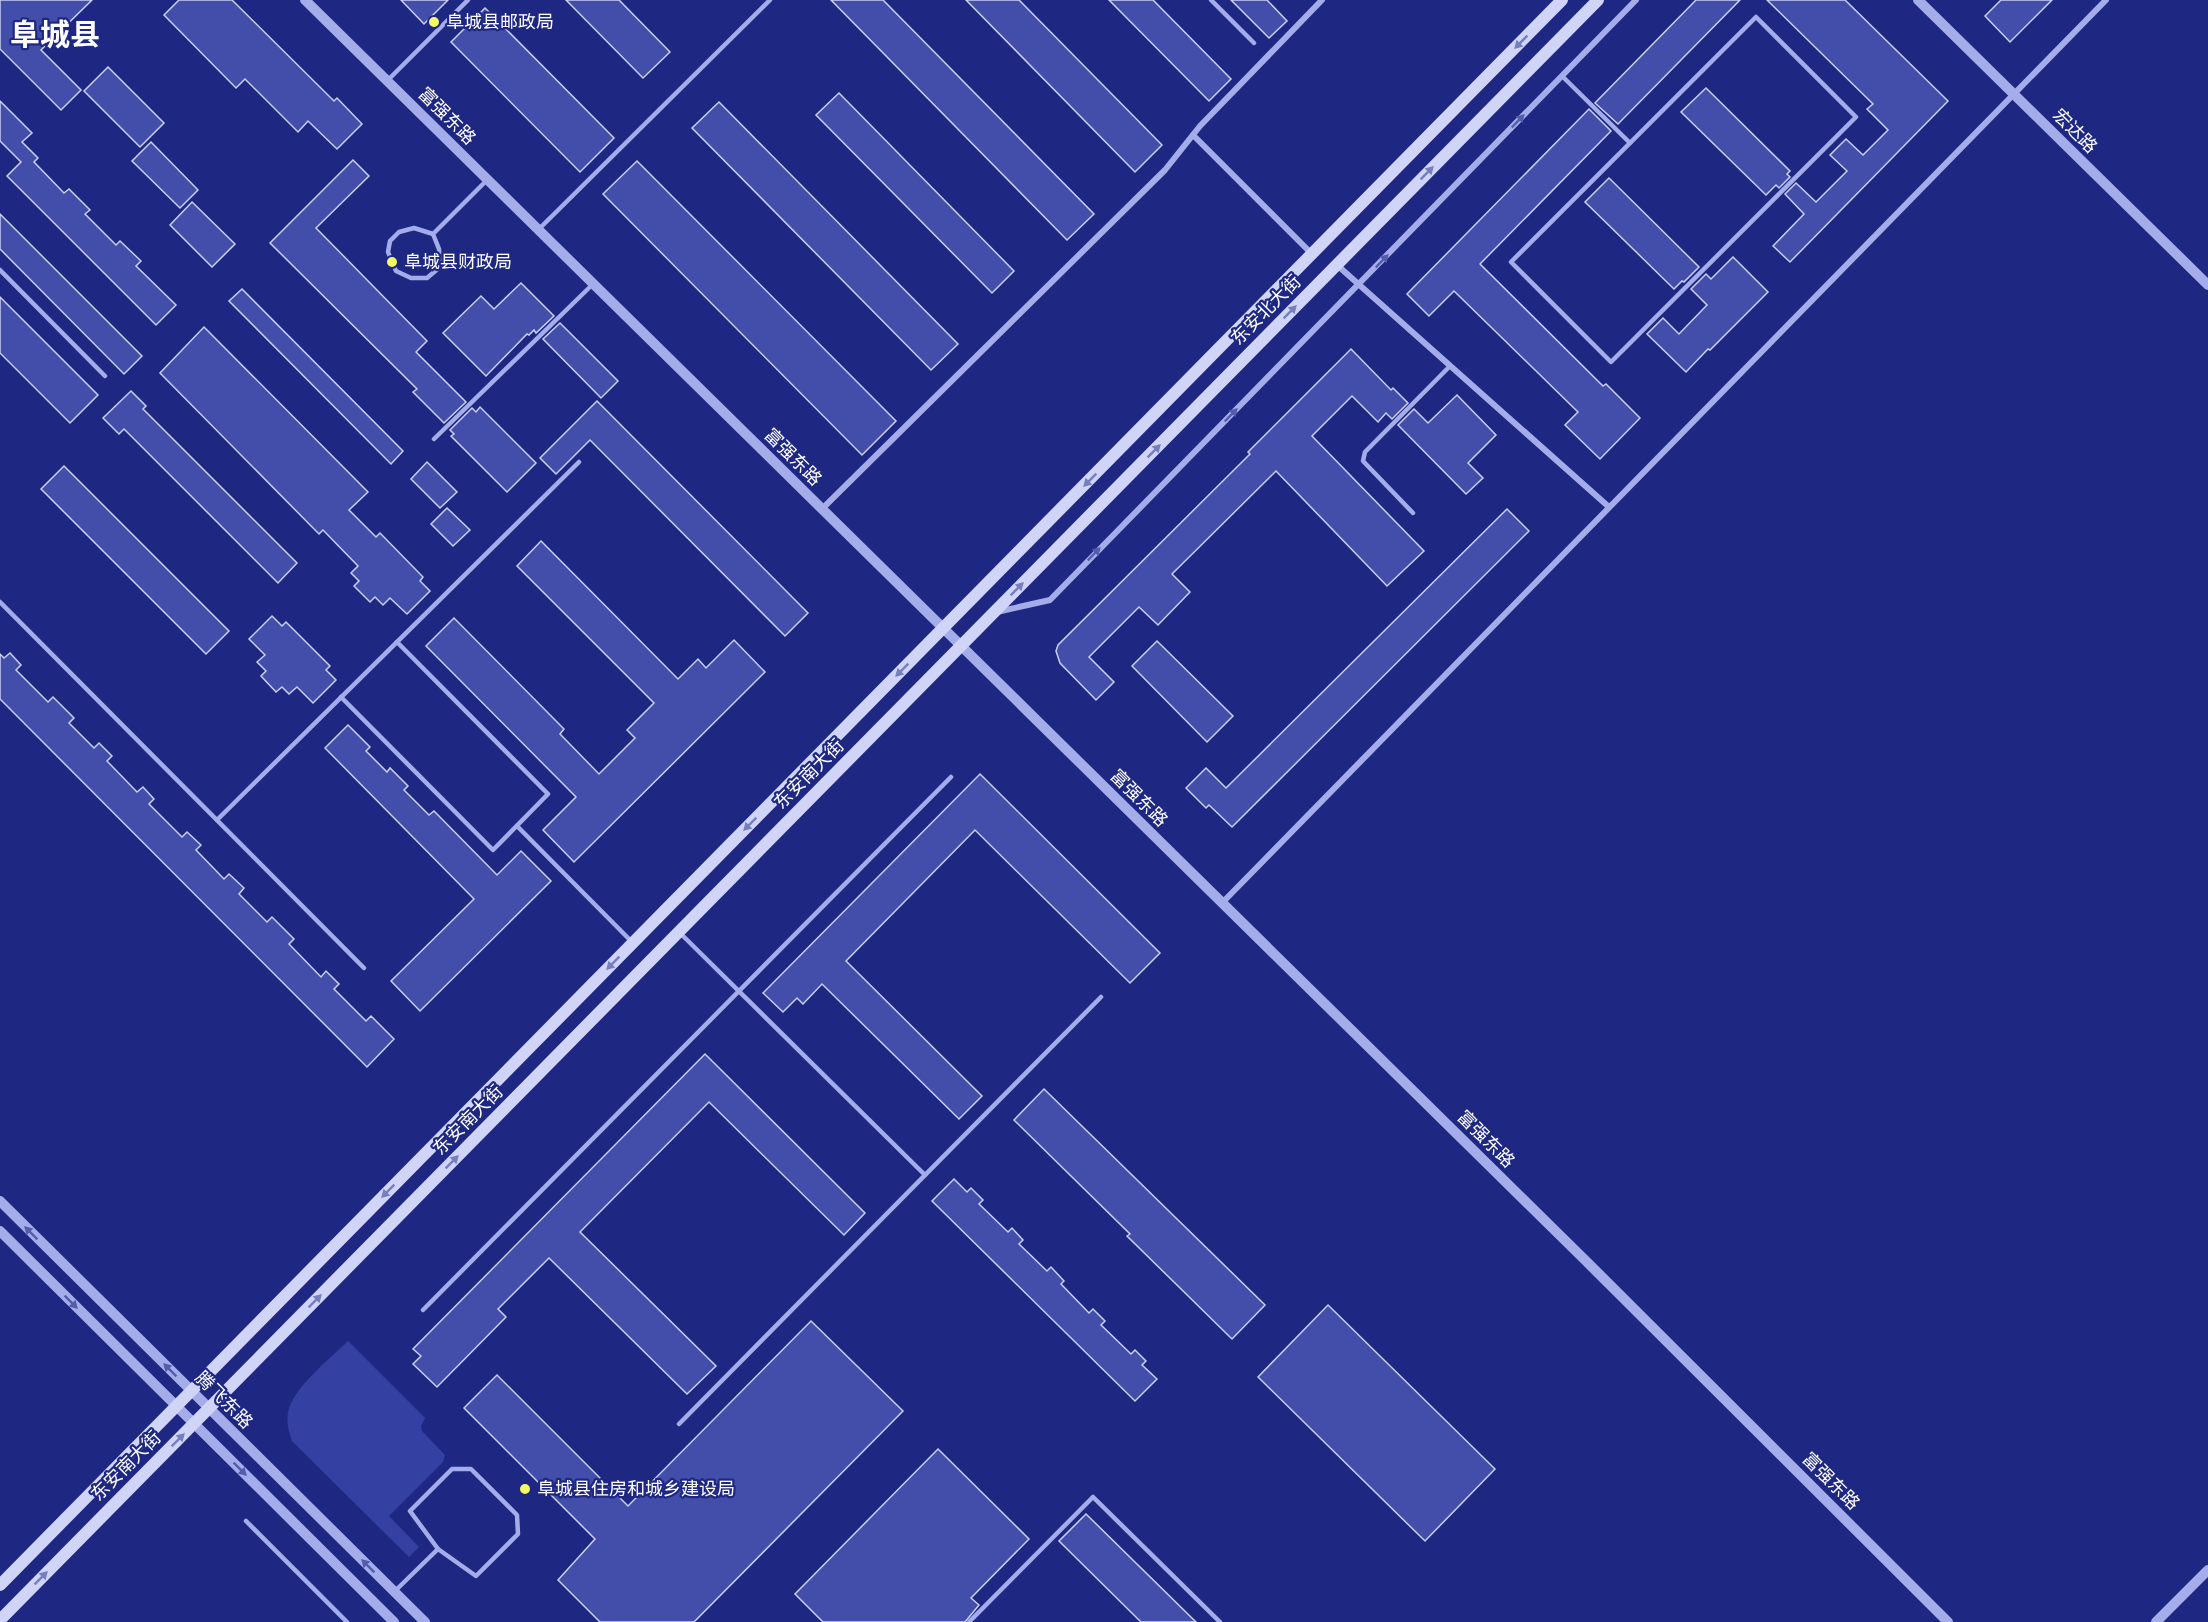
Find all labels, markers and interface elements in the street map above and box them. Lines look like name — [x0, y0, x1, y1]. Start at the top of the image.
place label: 阜城县邮政局 — [446, 11, 554, 33]
marker: 阜城县邮政局 — [427, 15, 441, 29]
district label: 阜城县 — [10, 16, 100, 53]
one-way arrow — [1515, 34, 1529, 48]
street label: 富强东路 — [414, 83, 480, 149]
street label: 宏达路 — [2048, 104, 2102, 158]
one-way arrow — [1511, 114, 1525, 129]
one-way arrow — [1420, 166, 1434, 180]
place label: 阜城县财政局 — [404, 251, 512, 273]
one-way arrow — [1374, 254, 1388, 268]
marker: 阜城县财政局 — [385, 255, 399, 269]
street label: 东安北大街 — [1226, 270, 1306, 350]
one-way arrow — [1283, 305, 1297, 319]
one-way arrow — [1223, 409, 1237, 423]
street label: 富强东路 — [760, 424, 826, 490]
one-way arrow — [1146, 444, 1160, 458]
one-way arrow — [1083, 472, 1097, 486]
one-way arrow — [1087, 548, 1101, 562]
one-way arrow — [1009, 583, 1023, 597]
one-way arrow — [896, 663, 910, 677]
street label: 东安南大街 — [769, 734, 849, 814]
street label: 富强东路 — [1106, 765, 1172, 831]
one-way arrow — [744, 816, 758, 830]
one-way arrow — [607, 955, 621, 969]
street label: 东安南大街 — [428, 1080, 508, 1160]
street label: 富强东路 — [1453, 1106, 1519, 1172]
one-way arrow — [445, 1155, 459, 1169]
one-way arrow — [381, 1184, 395, 1199]
one-way arrow — [25, 1226, 39, 1240]
one-way arrow — [308, 1293, 322, 1308]
one-way arrow — [64, 1295, 79, 1309]
one-way arrow — [164, 1363, 178, 1377]
street label: 腾飞东路 — [191, 1367, 257, 1433]
street label: 东安南大街 — [86, 1426, 166, 1506]
one-way arrow — [171, 1432, 185, 1447]
street label: 富强东路 — [1798, 1448, 1864, 1514]
one-way arrow — [232, 1462, 247, 1476]
place label: 阜城县住房和城乡建设局 — [537, 1478, 735, 1500]
marker: 阜城县住房和城乡建设局 — [518, 1482, 532, 1496]
one-way arrow — [361, 1559, 376, 1573]
one-way arrow — [34, 1571, 48, 1586]

